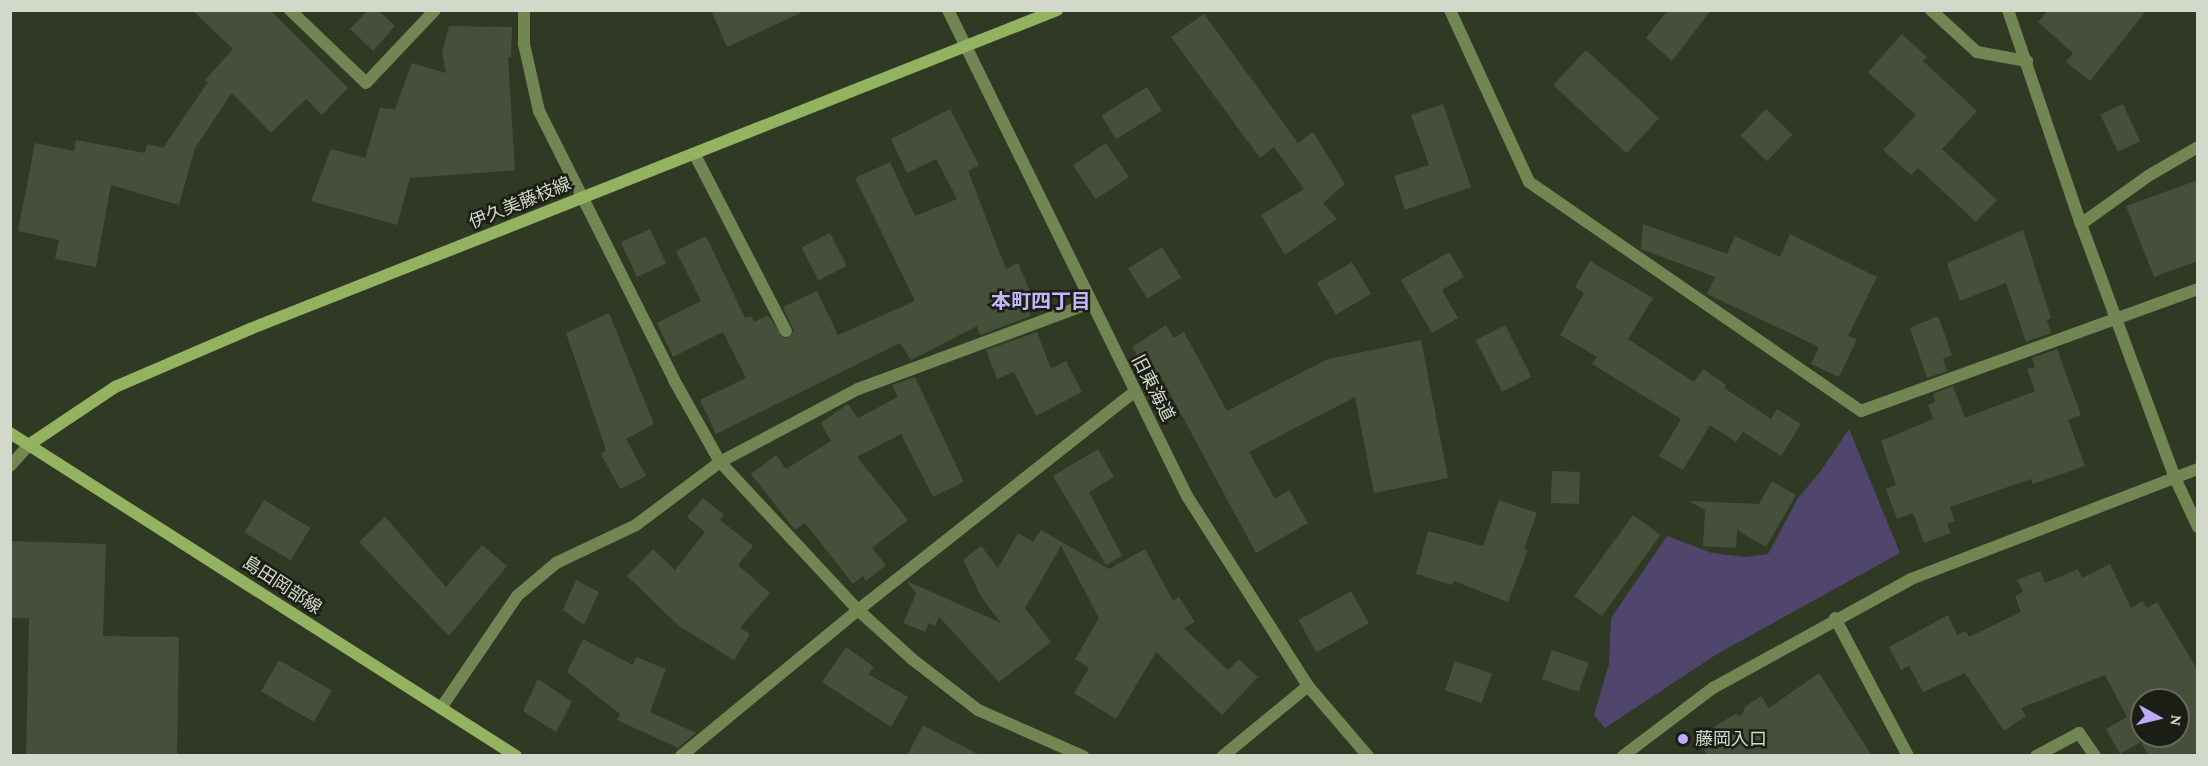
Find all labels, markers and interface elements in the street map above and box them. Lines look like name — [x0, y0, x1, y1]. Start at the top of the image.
street label: 伊久美藤枝線 — [466, 173, 574, 233]
district label: 本町四丁目 — [991, 289, 1091, 313]
street label: 旧東海道 — [1127, 351, 1179, 425]
street label: 島田岡部線 — [238, 551, 326, 619]
north arrow — [2130, 688, 2190, 748]
text: N — [2167, 714, 2186, 727]
place label: 藤岡入口 — [1695, 728, 1767, 750]
marker: 藤岡入口 — [1676, 732, 1690, 746]

